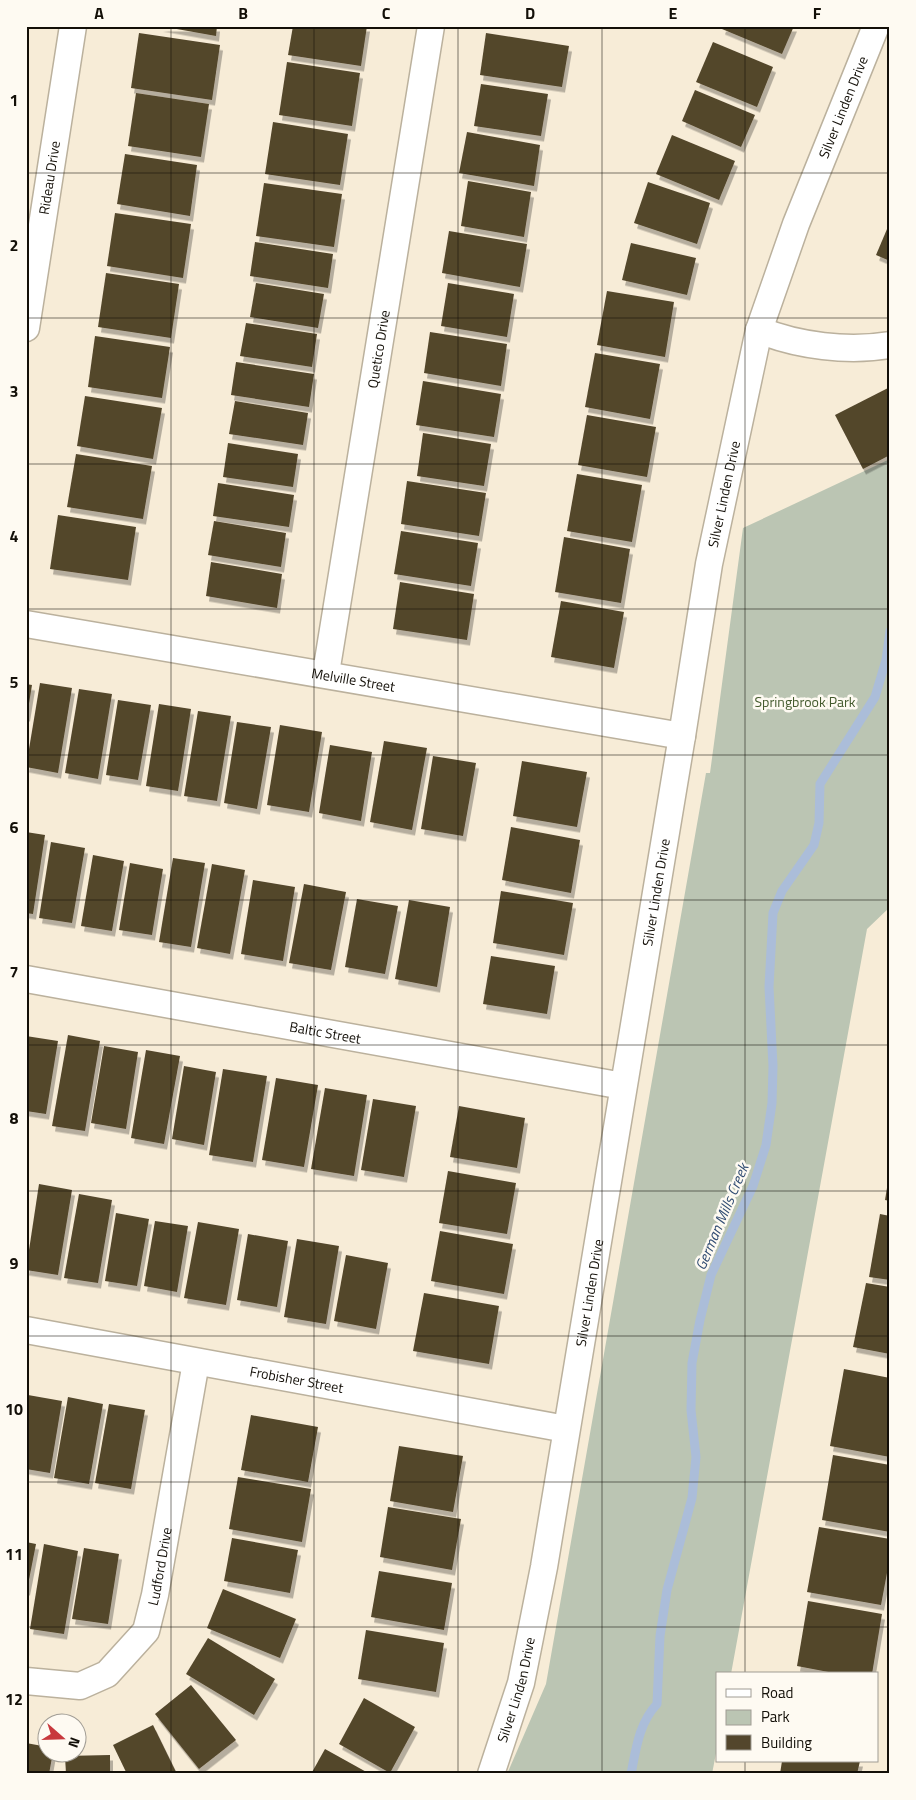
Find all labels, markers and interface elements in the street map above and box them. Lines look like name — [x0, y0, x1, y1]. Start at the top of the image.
text: A — [94, 1, 104, 25]
text: B — [238, 1, 248, 25]
text: C — [382, 1, 391, 25]
text: D — [525, 1, 535, 25]
text: E — [669, 1, 678, 25]
text: F — [813, 1, 822, 25]
street label: Silver Linden Drive — [813, 53, 873, 161]
text: 1 — [10, 88, 18, 112]
street label: Rideau Drive — [33, 139, 65, 216]
text: 2 — [10, 233, 18, 257]
street label: Quetico Drive — [361, 309, 395, 390]
text: 3 — [10, 379, 18, 403]
street label: Silver Linden Drive — [702, 439, 745, 549]
text: 4 — [10, 524, 19, 548]
street label: Melville Street — [310, 662, 397, 697]
text: 5 — [10, 670, 19, 694]
park label: Springbrook Park — [754, 691, 856, 712]
text: 6 — [10, 815, 19, 839]
street label: Silver Linden Drive — [636, 837, 675, 948]
text: 7 — [10, 960, 18, 984]
street label: Baltic Street — [288, 1015, 363, 1049]
text: 8 — [10, 1106, 19, 1130]
water label: German Mills Creek — [689, 1158, 755, 1274]
street label: Silver Linden Drive — [570, 1237, 608, 1348]
text: 9 — [10, 1251, 19, 1275]
street label: Frobisher Street — [248, 1360, 345, 1398]
text: 10 — [5, 1397, 23, 1421]
street label: Ludford Drive — [142, 1525, 177, 1608]
text: 11 — [5, 1542, 23, 1566]
street label: Silver Linden Drive — [491, 1635, 540, 1745]
legend — [716, 1672, 878, 1762]
text: Road — [761, 1681, 793, 1704]
text: 12 — [5, 1687, 23, 1711]
text: Park — [761, 1705, 790, 1728]
north arrow — [38, 1712, 88, 1762]
text: Building — [761, 1731, 812, 1754]
text: N — [63, 1734, 86, 1751]

